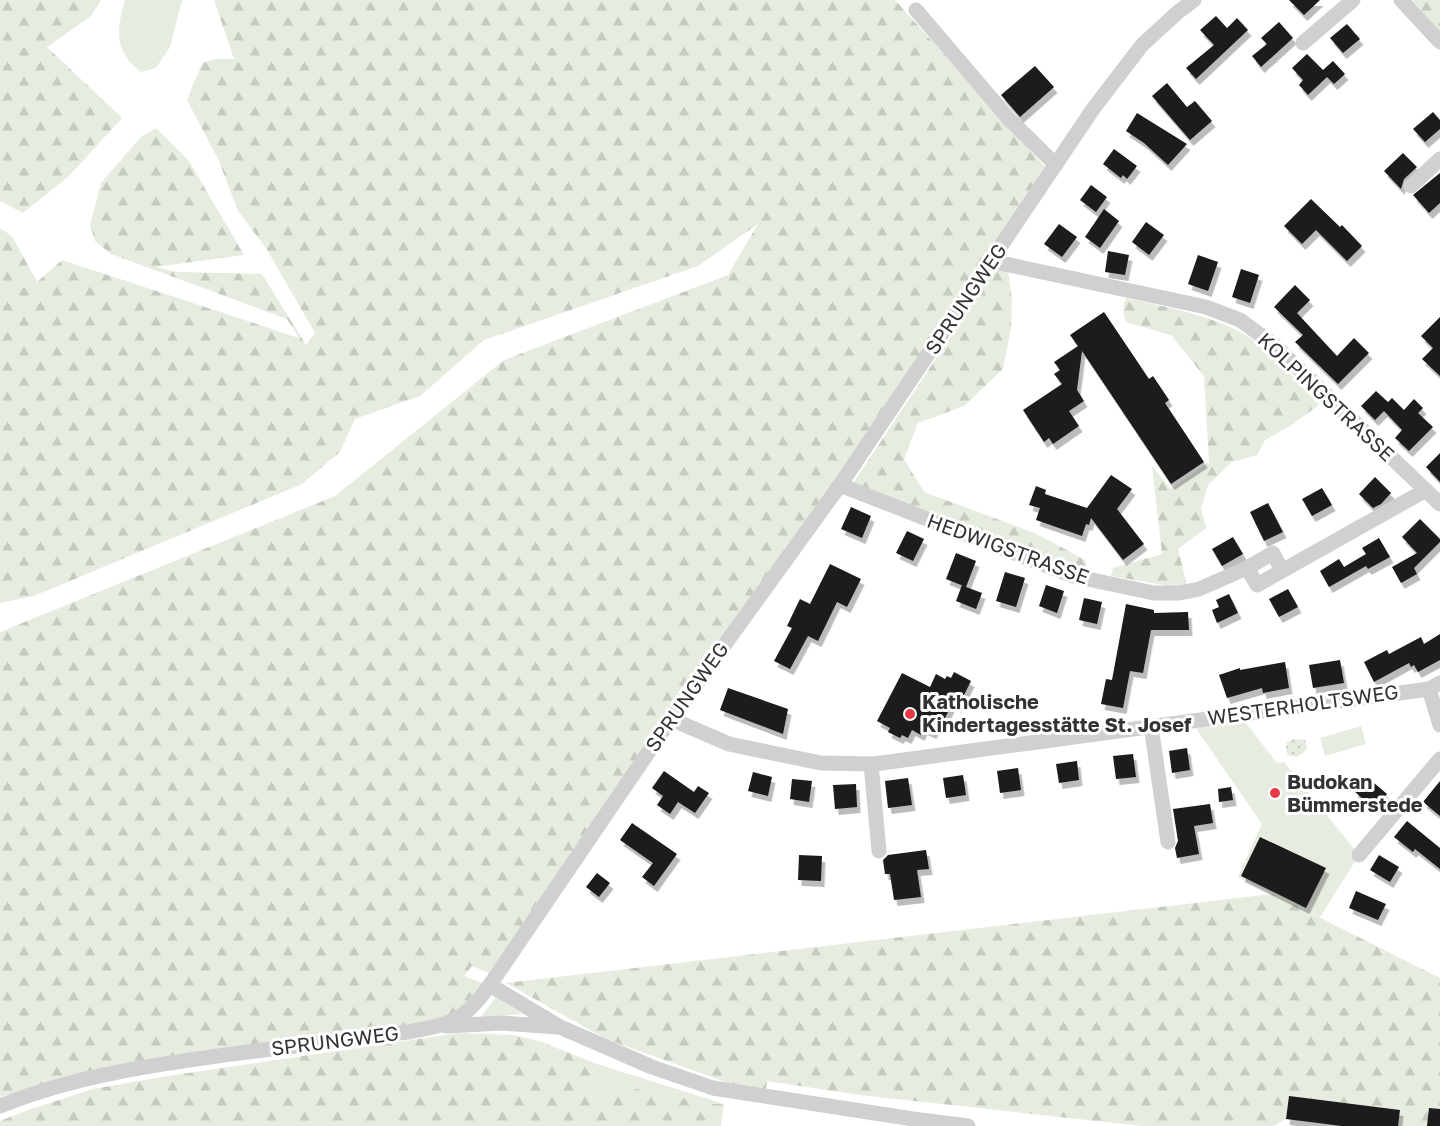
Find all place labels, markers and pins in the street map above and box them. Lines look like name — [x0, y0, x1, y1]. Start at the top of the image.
place label: Katholische Kindertagesstätte St. Josef — [922, 689, 1192, 736]
marker: Katholische Kindertagesstätte St. Josef — [903, 707, 917, 721]
place label: Budokan Bümmerstede — [1287, 769, 1423, 816]
marker: Budokan Bümmerstede — [1268, 786, 1282, 800]

